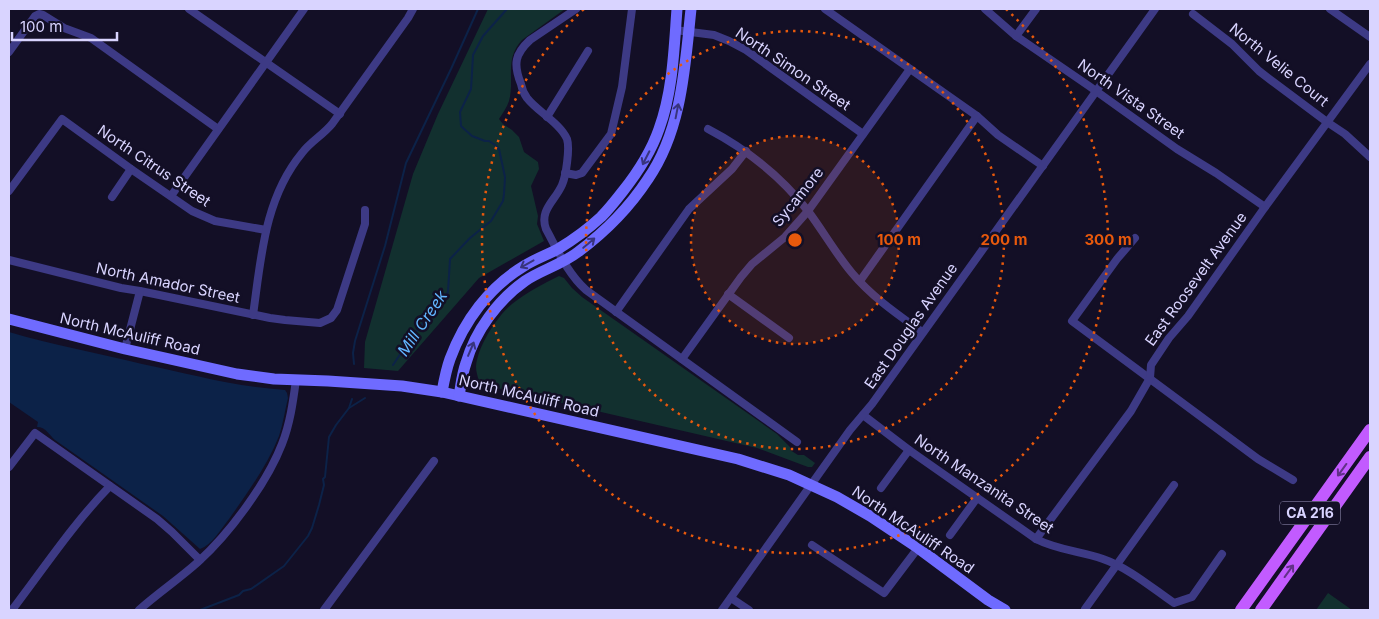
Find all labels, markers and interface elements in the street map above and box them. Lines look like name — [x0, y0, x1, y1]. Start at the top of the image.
scale bar — [12, 10, 118, 42]
text: 100 m — [20, 17, 62, 36]
street label: North Velie Court — [1226, 19, 1333, 111]
street label: North Simon Street — [732, 23, 855, 114]
street label: North Vista Street — [1074, 55, 1188, 143]
one-way arrow — [672, 103, 682, 119]
street label: North Citrus Street — [94, 121, 215, 211]
one-way arrow — [641, 150, 650, 165]
street label: Sycamore — [768, 163, 827, 230]
street label: East Roosevelt Avenue — [1141, 208, 1251, 349]
text: 100 m — [877, 230, 921, 249]
text: 200 m — [981, 230, 1027, 249]
text: 300 m — [1084, 230, 1132, 249]
centre of rings — [786, 231, 804, 249]
one-way arrow — [582, 238, 595, 249]
street label: North Amador Street — [94, 258, 242, 307]
street label: East Douglas Avenue — [860, 259, 961, 392]
one-way arrow — [520, 260, 535, 270]
water label: Mill Creek — [393, 286, 451, 360]
street label: North McAuliff Road — [58, 308, 202, 359]
one-way arrow — [467, 342, 477, 357]
street label: North McAuliff Road — [457, 370, 601, 421]
street label: North Manzanita Street — [911, 430, 1058, 537]
one-way arrow — [1337, 463, 1347, 477]
street label: North McAuliff Road — [849, 482, 978, 578]
road number: CA 216 — [1280, 502, 1340, 524]
one-way arrow — [1284, 564, 1294, 578]

